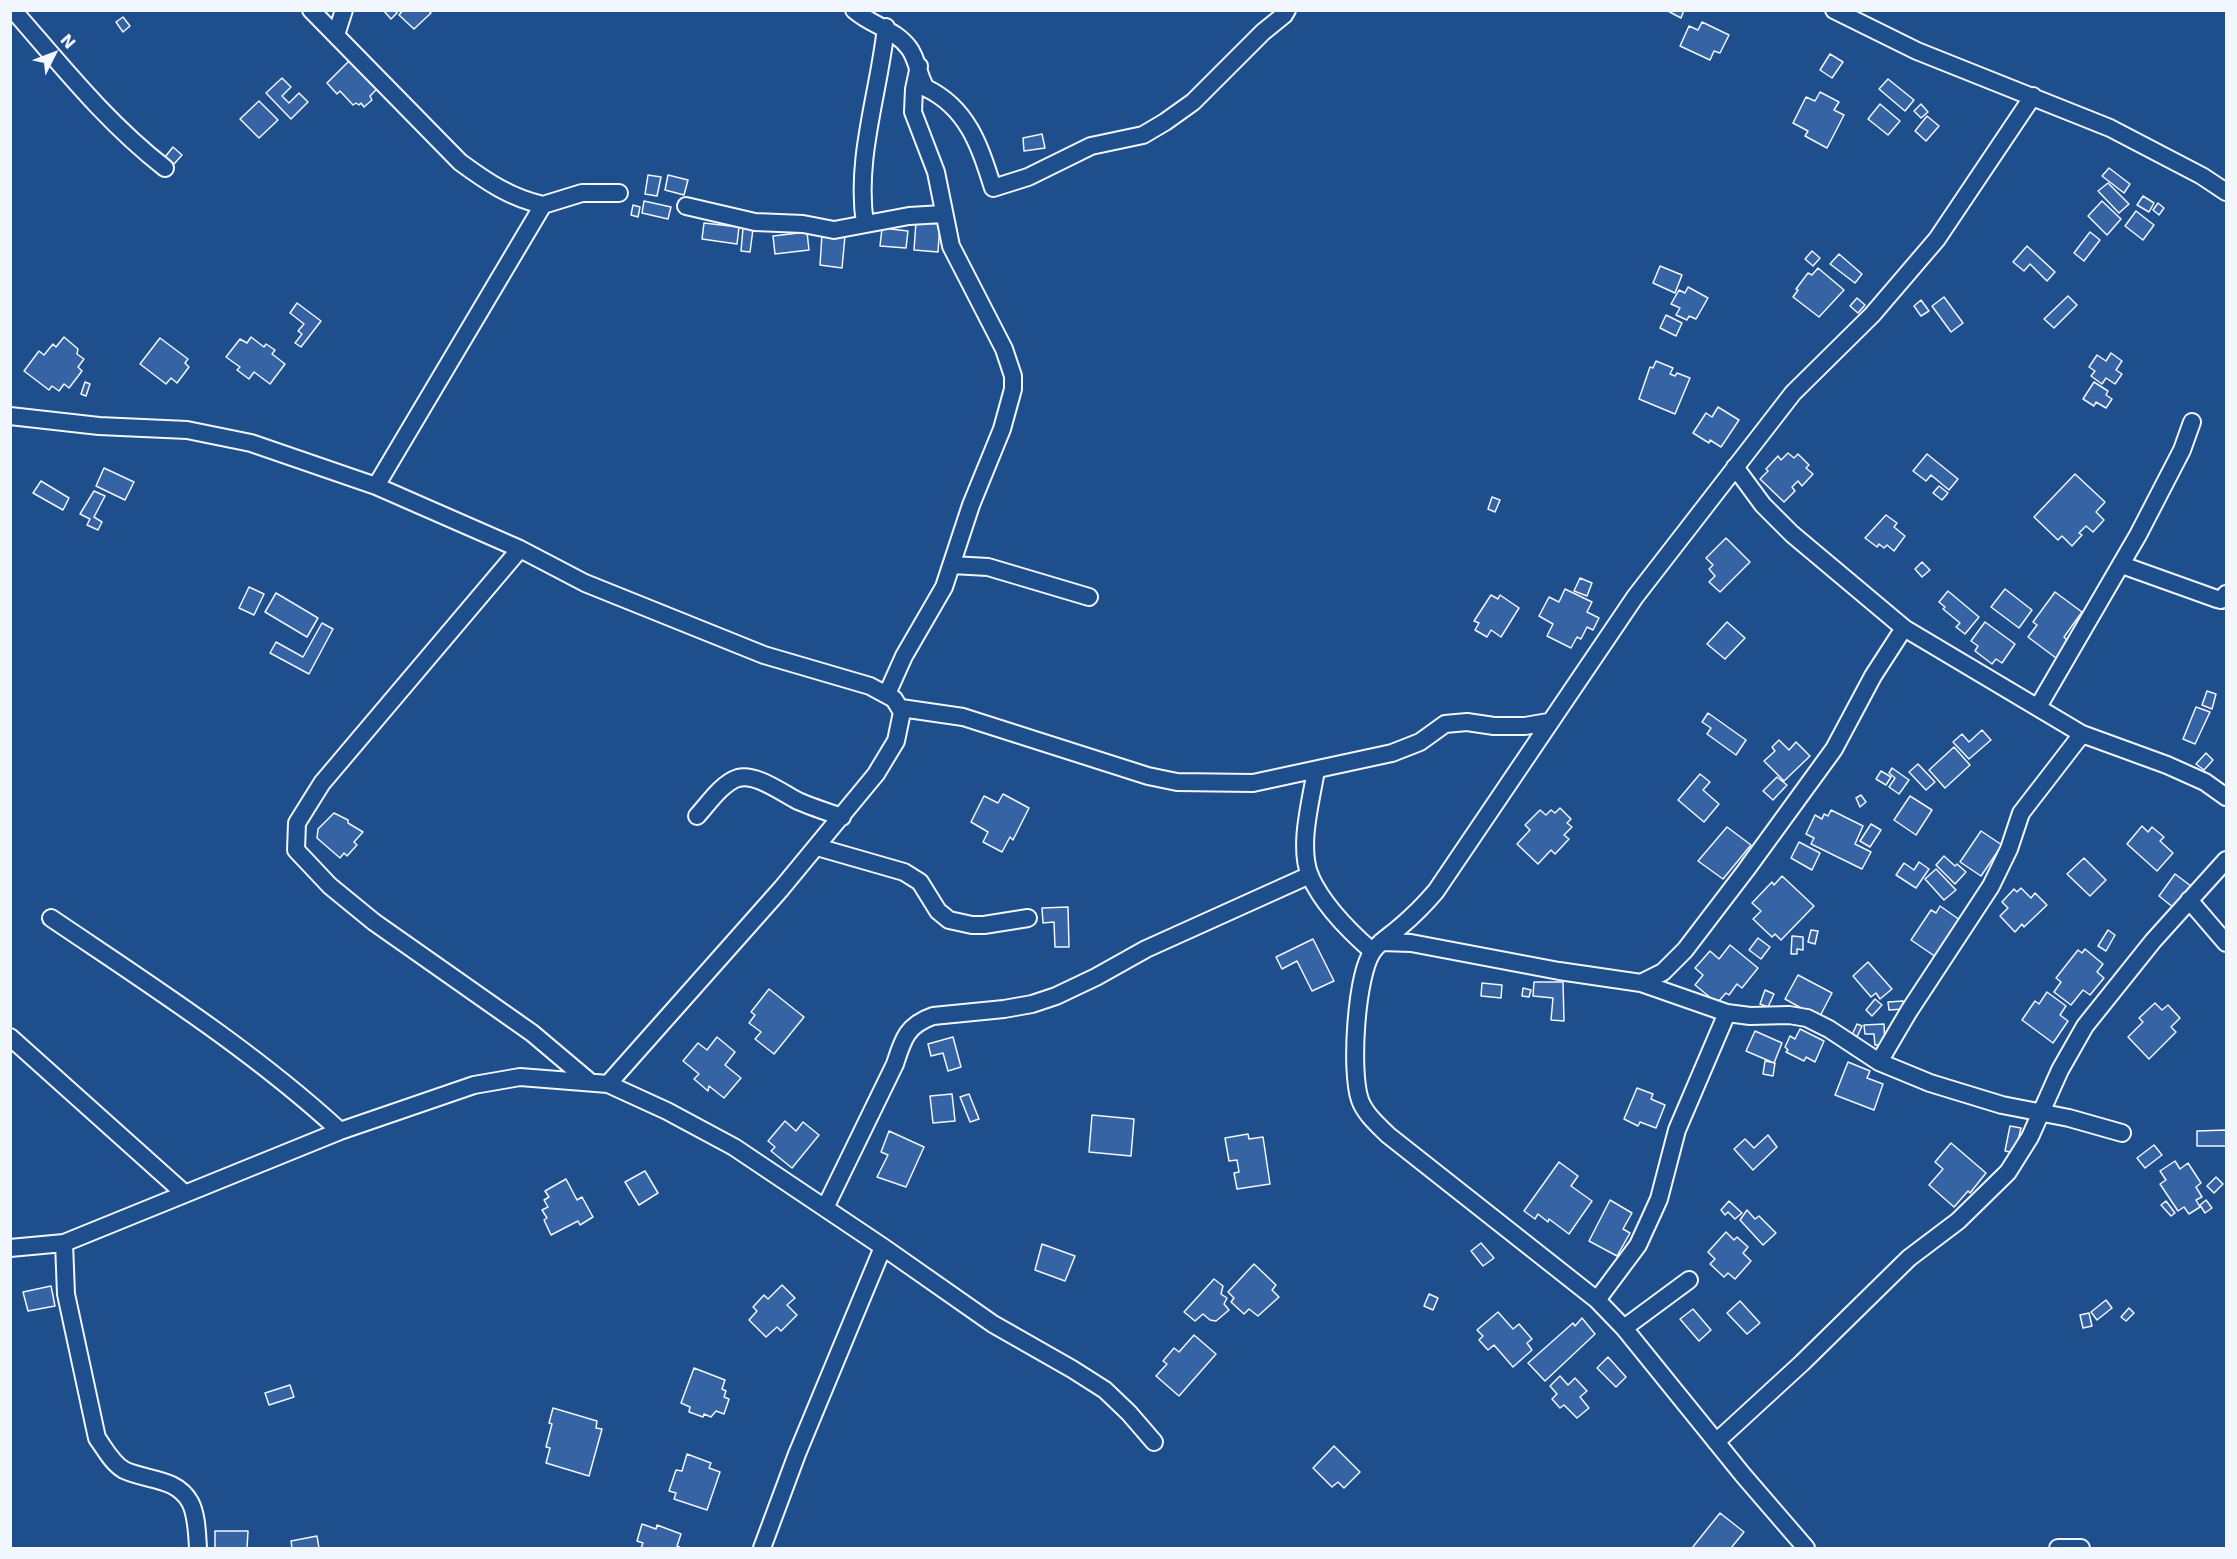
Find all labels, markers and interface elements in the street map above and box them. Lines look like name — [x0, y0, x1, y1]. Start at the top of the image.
north arrow — [24, 24, 84, 84]
text: N — [56, 30, 79, 53]

